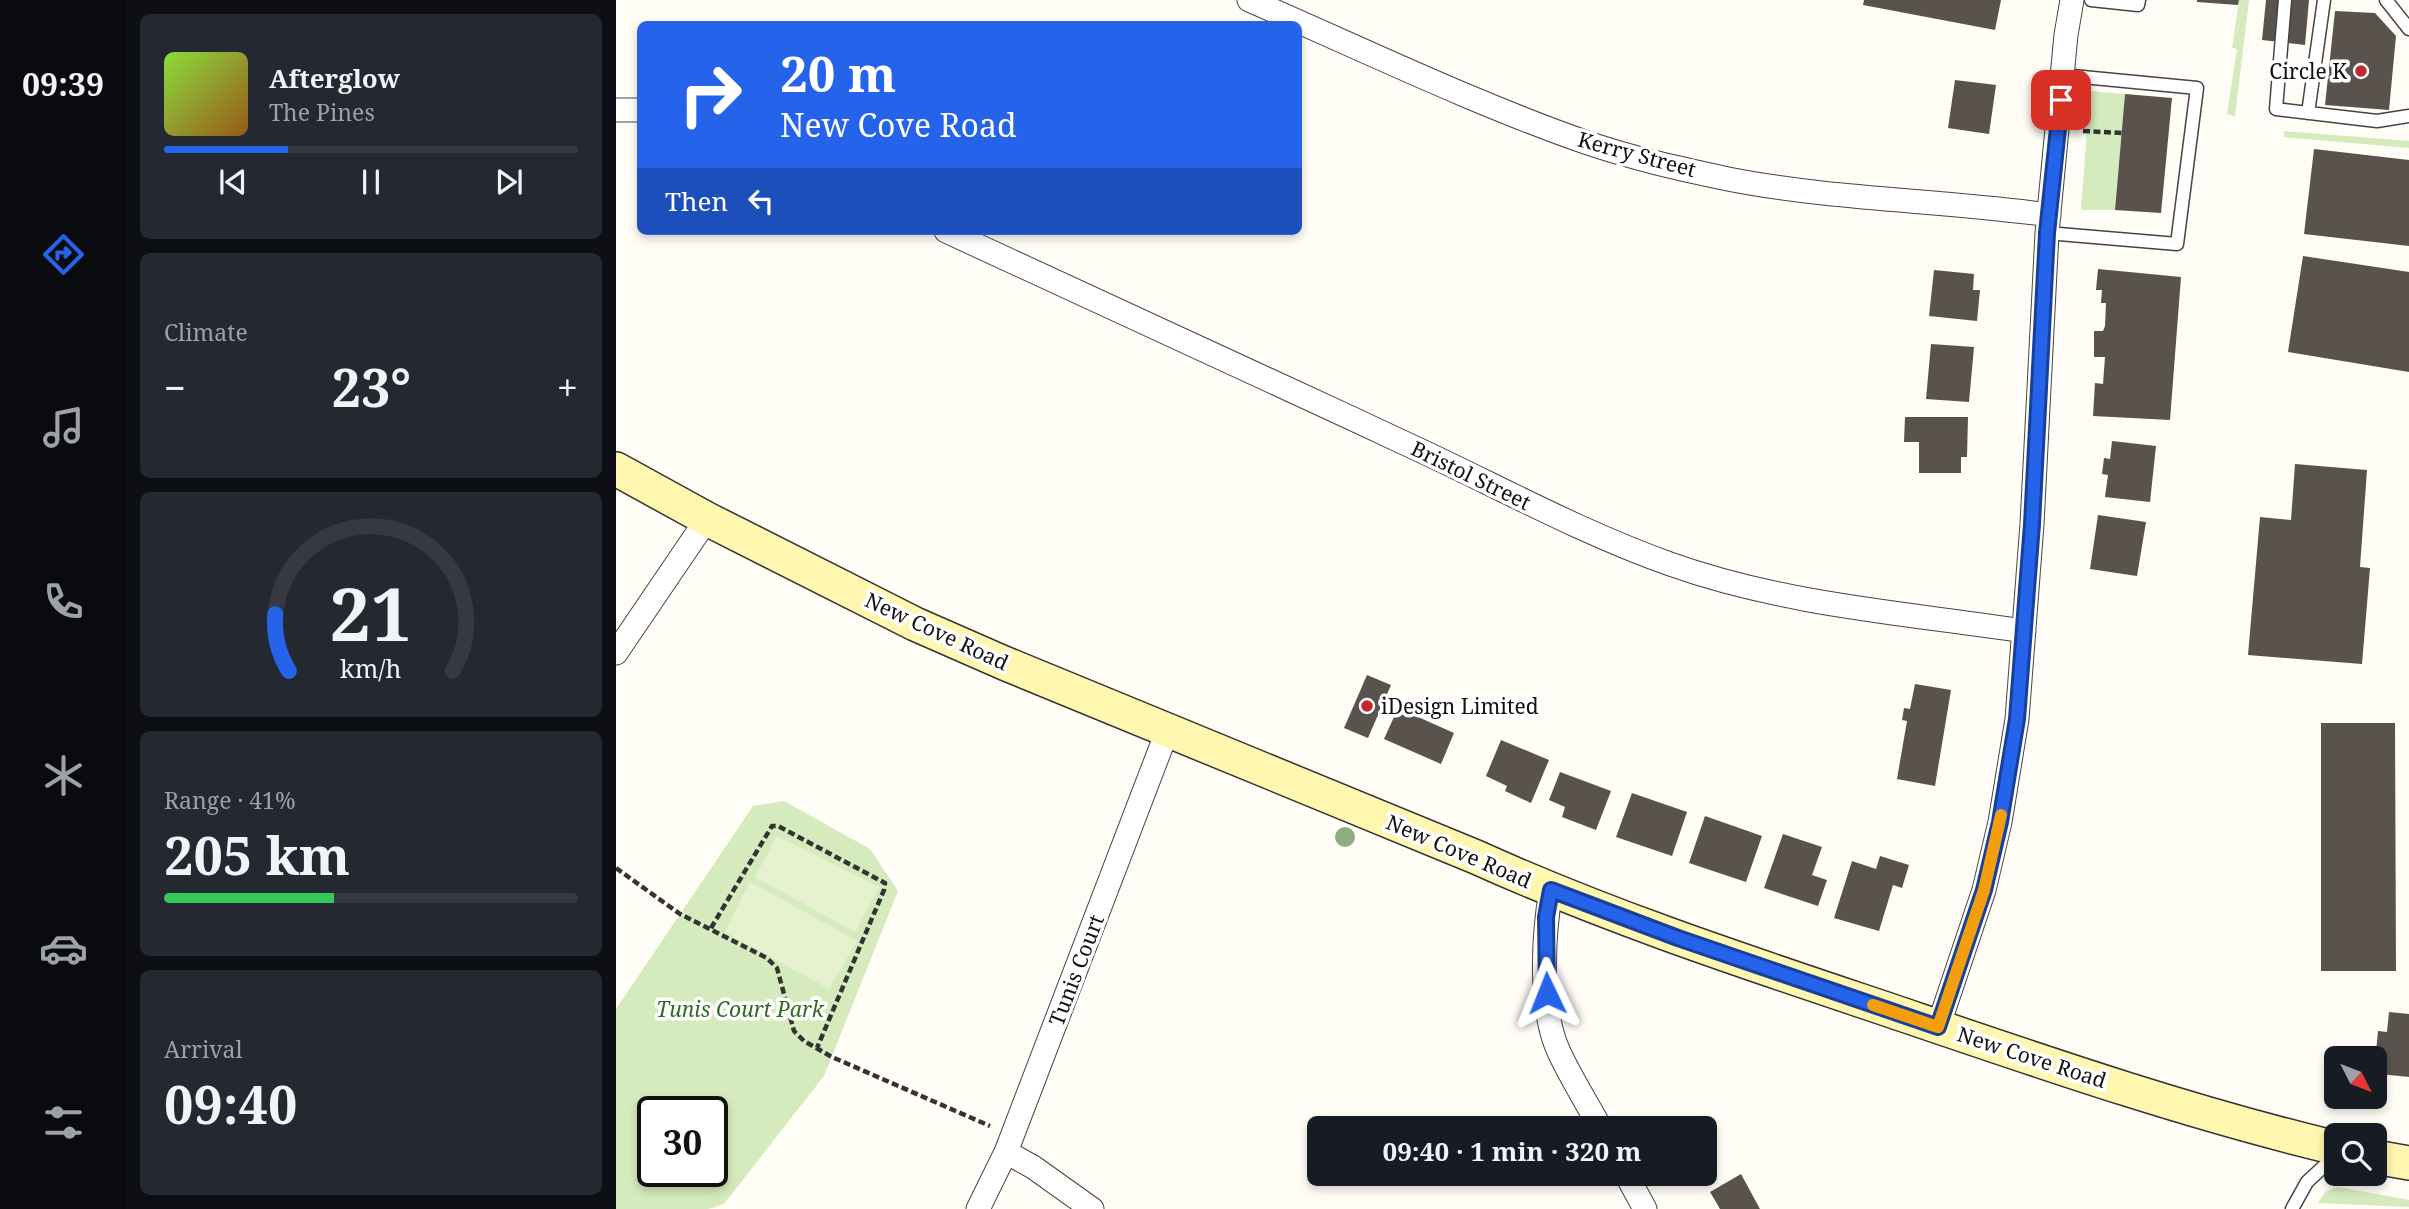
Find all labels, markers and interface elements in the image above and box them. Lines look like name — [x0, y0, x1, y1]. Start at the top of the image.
text: 20 m — [780, 40, 896, 106]
icon: right — [665, 49, 756, 140]
place label: Circle K — [2269, 57, 2347, 85]
text: Afterglow — [269, 60, 400, 96]
text: 09:39 — [22, 62, 104, 105]
marker: Circle K — [2353, 63, 2369, 79]
pin — [2031, 70, 2091, 130]
icon: arrive — [2042, 81, 2080, 119]
text: The Pines — [269, 96, 375, 128]
text: New Cove Road — [780, 103, 1017, 146]
street label: Kerry Street — [1575, 125, 1699, 183]
icon: previous — [214, 163, 252, 201]
icon: pause — [352, 163, 390, 201]
icon: next — [490, 163, 528, 201]
icon: left — [742, 182, 780, 220]
text: Then — [665, 183, 728, 219]
icon: directions — [39, 230, 88, 279]
text: Climate — [164, 316, 248, 348]
text: 23° — [332, 351, 411, 422]
text: − — [164, 361, 186, 413]
text: + — [557, 361, 578, 413]
icon: music — [39, 403, 88, 452]
street label: Bristol Street — [1406, 434, 1536, 516]
text: 21 — [330, 563, 412, 662]
icon: phone — [39, 577, 88, 626]
street label: New Cove Road — [861, 585, 1013, 677]
text: km/h — [340, 650, 402, 684]
place label: iDesign Limited — [1381, 692, 1539, 720]
marker: iDesign Limited — [1359, 698, 1375, 714]
icon: climate — [39, 751, 88, 800]
text: Range · 41% — [164, 784, 296, 816]
street label: New Cove Road — [1382, 808, 1536, 894]
text: 205 km — [164, 819, 350, 890]
street label: Tunis Court — [1042, 910, 1110, 1030]
icon: car — [39, 924, 88, 973]
position arrow — [1510, 956, 1584, 1030]
park label: Tunis Court Park — [656, 995, 825, 1023]
street label: New Cove Road — [1954, 1020, 2110, 1094]
text: Arrival — [164, 1033, 243, 1065]
north arrow — [2324, 1046, 2387, 1110]
map controls — [2324, 1046, 2387, 1186]
text: 09:40 — [164, 1068, 297, 1139]
speed limit sign: 30 — [637, 1096, 728, 1187]
icon: filters — [39, 1098, 88, 1147]
button: search — [2324, 1123, 2387, 1186]
text: 09:40 · 1 min · 320 m — [1382, 1133, 1642, 1169]

